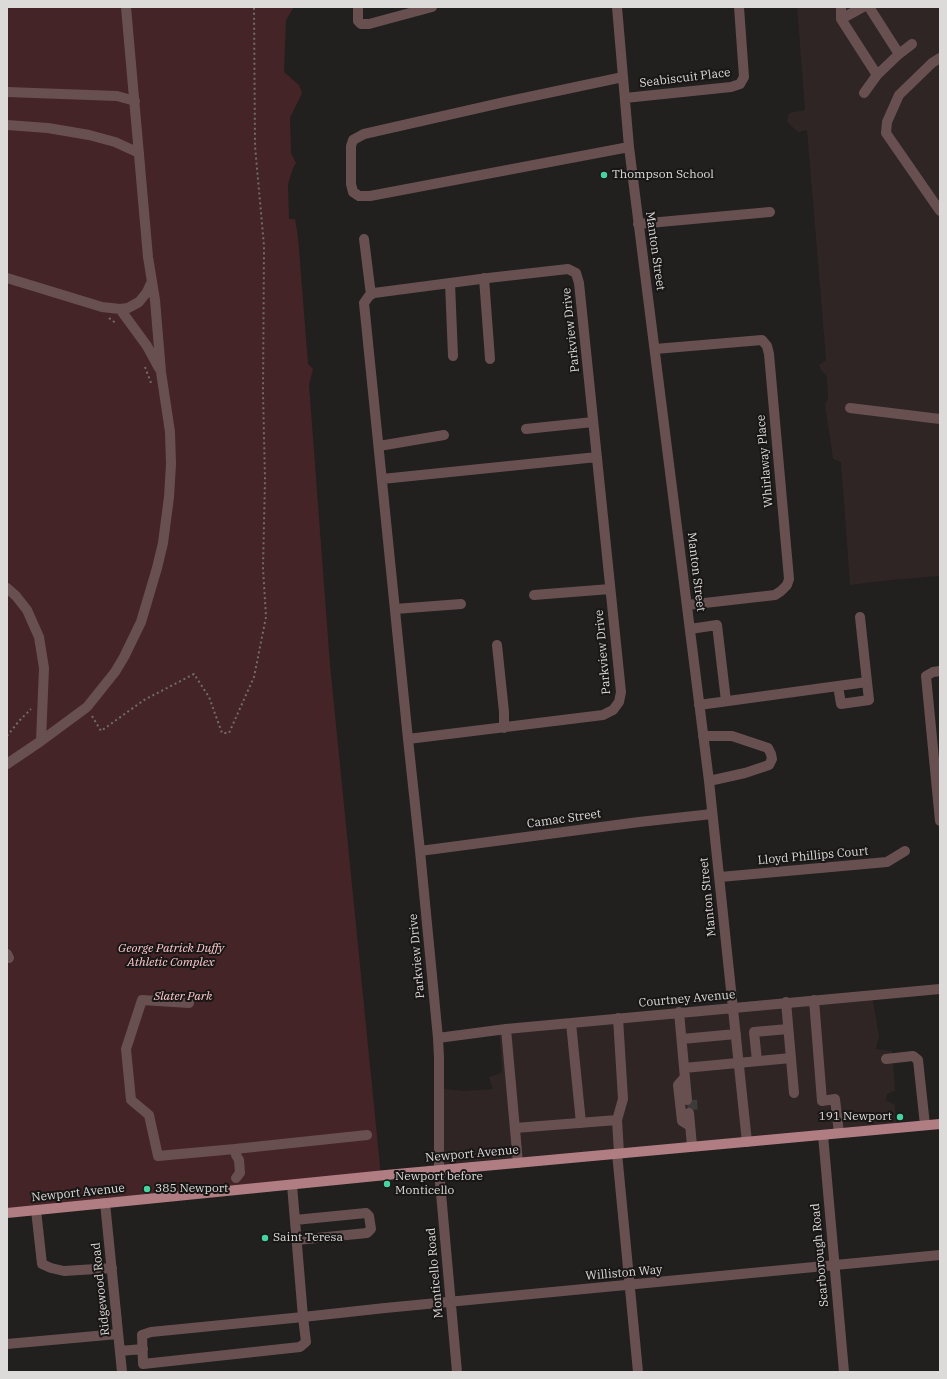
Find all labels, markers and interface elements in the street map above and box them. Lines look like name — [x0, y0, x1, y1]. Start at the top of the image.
street label: Seabiscuit Place — [639, 65, 731, 91]
place label: Thompson School — [612, 168, 714, 182]
marker: Thompson School — [599, 170, 609, 180]
street label: Manton Street — [642, 210, 668, 292]
street label: Parkview Drive — [559, 287, 583, 373]
street label: Whirlaway Place — [754, 414, 776, 508]
street label: Manton Street — [684, 531, 708, 613]
street label: Parkview Drive — [592, 609, 614, 695]
street label: Camac Street — [526, 807, 602, 831]
street label: Lloyd Phillips Court — [757, 844, 869, 868]
street label: Manton Street — [697, 857, 719, 937]
street label: Parkview Drive — [406, 913, 428, 999]
park label: George Patrick Duffy Athletic Complex — [118, 942, 224, 970]
street label: Courtney Avenue — [638, 988, 736, 1010]
park label: Slater Park — [154, 990, 212, 1004]
place label: 191 Newport — [819, 1110, 892, 1124]
marker: 191 Newport — [895, 1112, 905, 1122]
street label: Newport Avenue — [425, 1143, 519, 1165]
place label: Newport before Monticello — [395, 1170, 483, 1198]
marker: Newport before Monticello — [382, 1179, 392, 1189]
street label: Newport Avenue — [31, 1181, 125, 1205]
place label: 385 Newport — [155, 1182, 228, 1196]
marker: 385 Newport — [142, 1184, 152, 1194]
street label: Scarborough Road — [808, 1203, 832, 1307]
street label: Monticello Road — [424, 1227, 446, 1319]
place label: Saint Teresa — [273, 1231, 343, 1245]
marker: Saint Teresa — [260, 1233, 270, 1243]
street label: Ridgewood Road — [89, 1242, 113, 1336]
street label: Williston Way — [585, 1262, 663, 1284]

